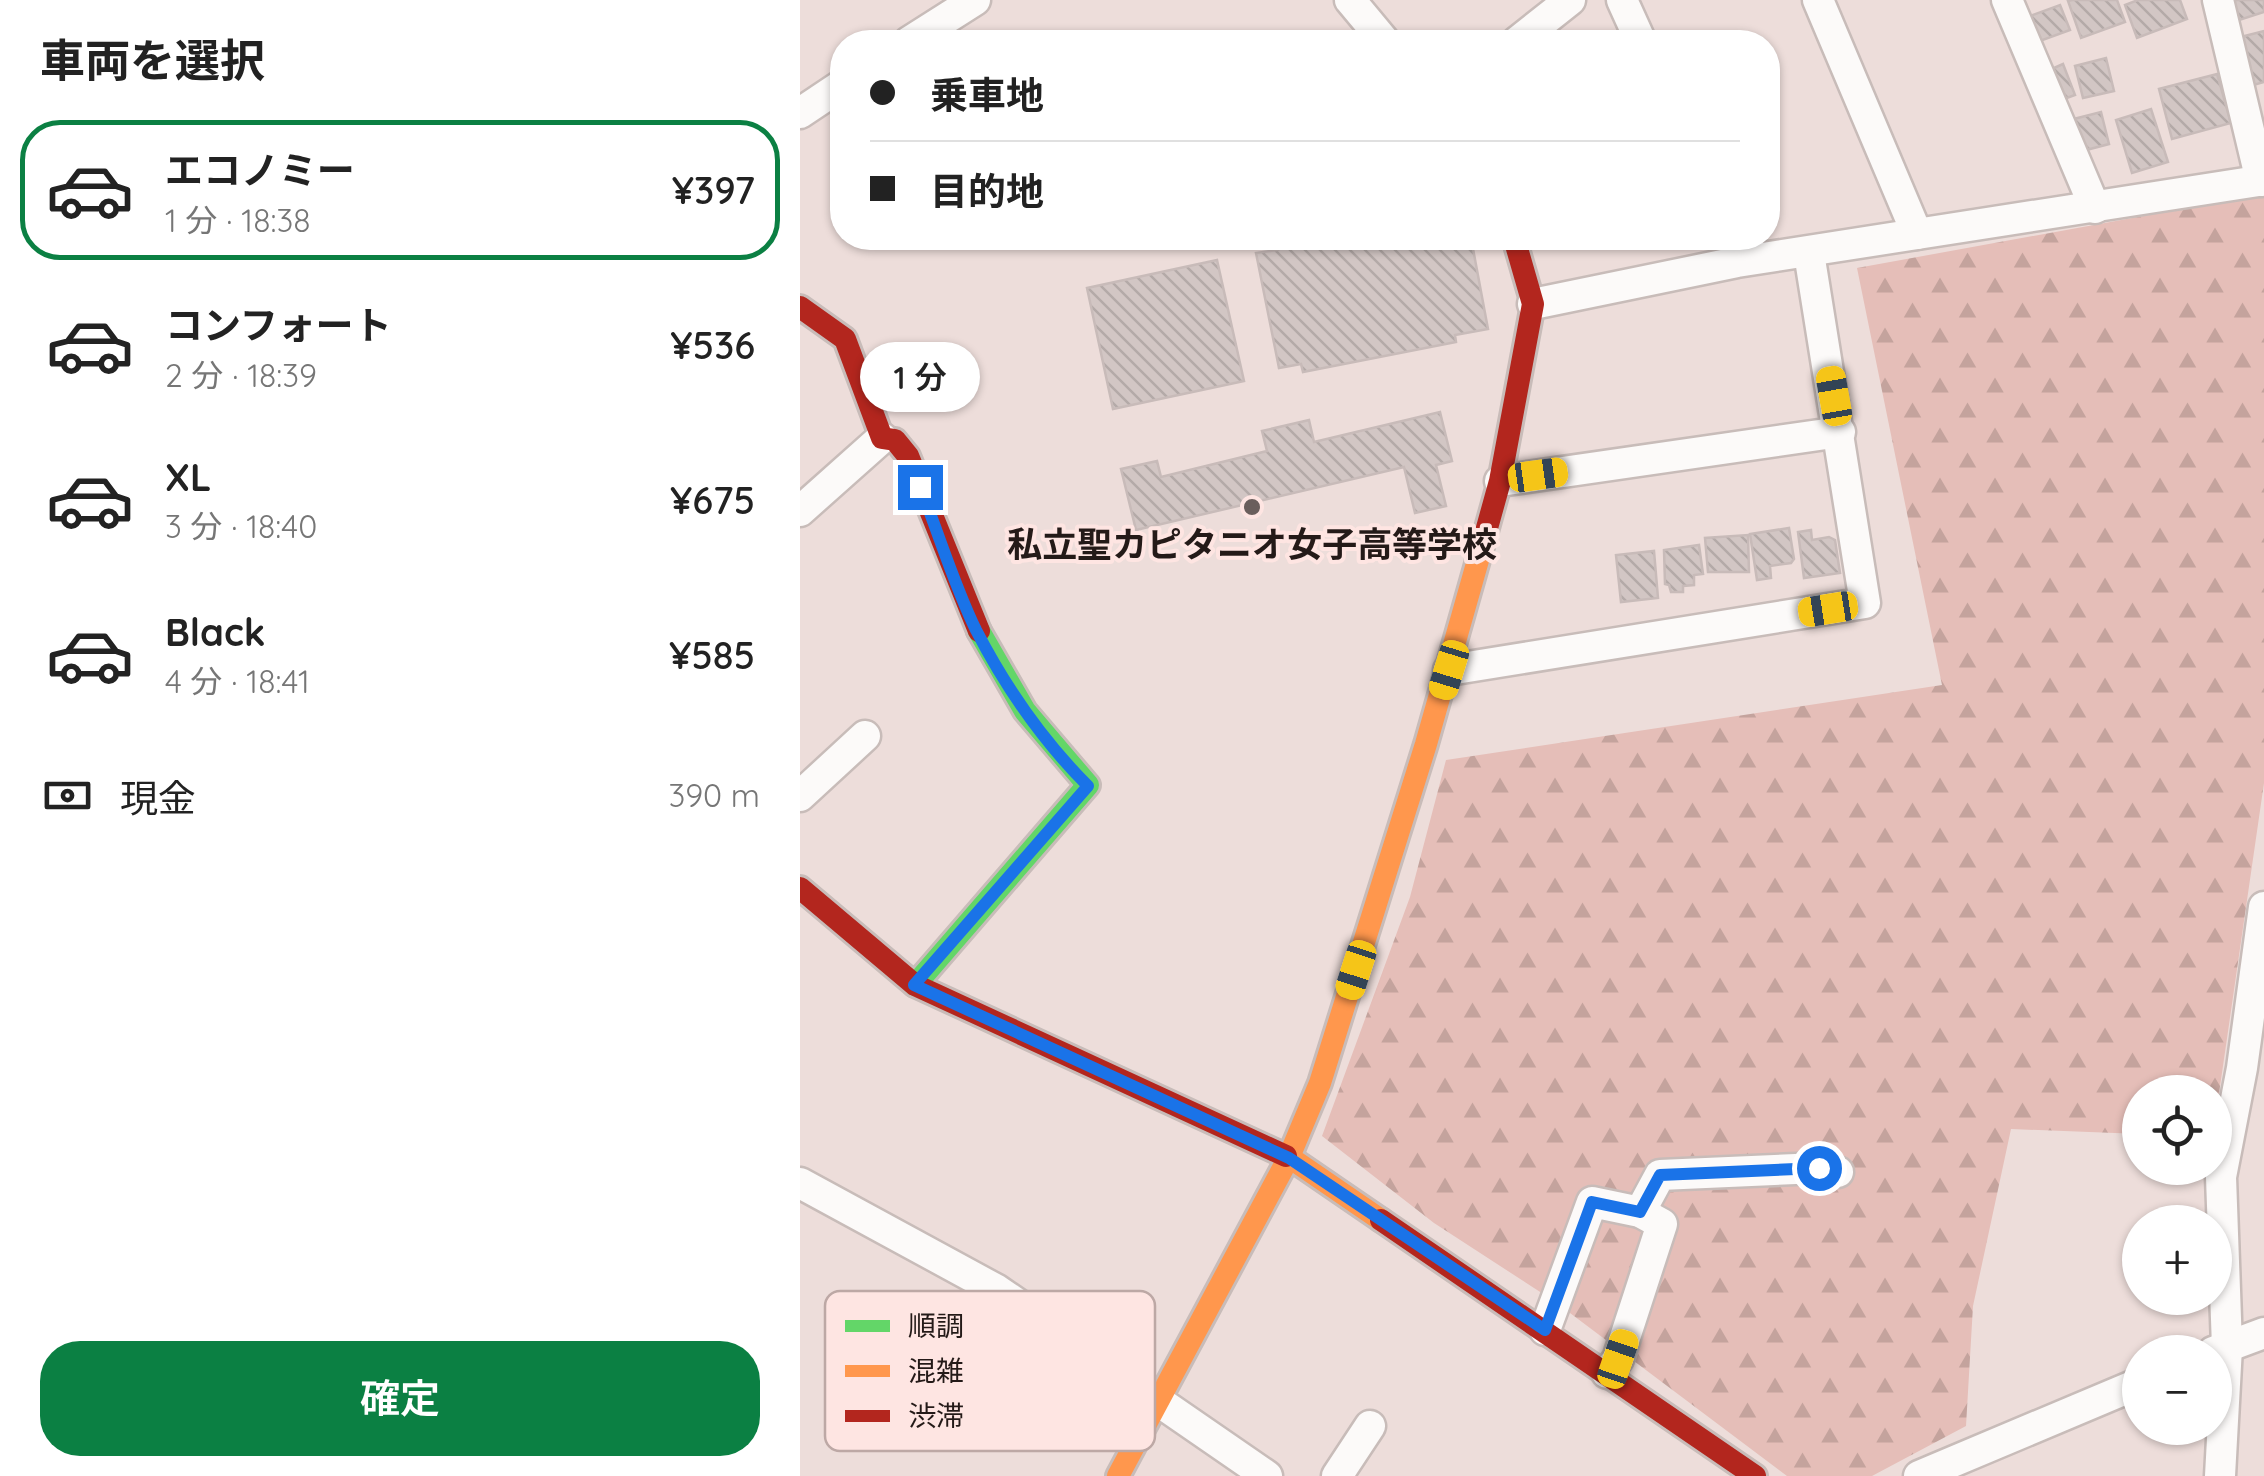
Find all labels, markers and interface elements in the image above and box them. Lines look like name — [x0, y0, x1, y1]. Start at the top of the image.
text: 車両を選択 — [40, 32, 265, 88]
text: 乗車地 — [930, 71, 1044, 119]
icon: car — [45, 145, 135, 235]
text: エコノミー — [165, 146, 355, 194]
text: ¥397 — [672, 166, 755, 214]
text: 目的地 — [930, 167, 1044, 215]
text: 1 分 · 18:38 — [165, 200, 310, 240]
icon: car — [45, 300, 135, 390]
text: コンフォート — [165, 301, 392, 349]
text: ¥536 — [670, 321, 755, 369]
callout: 1 分 — [860, 342, 980, 412]
text: 2 分 · 18:39 — [165, 355, 317, 395]
text: 1 分 — [893, 357, 947, 397]
car — [1814, 364, 1854, 428]
text: XL — [165, 453, 211, 501]
icon: car — [45, 455, 135, 545]
car — [1506, 456, 1570, 494]
route end — [898, 465, 943, 510]
text: ¥675 — [670, 476, 755, 524]
marker: 私立聖カピタニオ女子高等学校 — [1241, 496, 1263, 518]
text: 3 分 · 18:40 — [165, 506, 317, 546]
place label: 私立聖カピタニオ女子高等学校 — [1007, 522, 1497, 566]
car — [1796, 589, 1860, 629]
text: Black — [165, 608, 265, 656]
icon: car — [45, 610, 135, 700]
text: ¥585 — [669, 631, 755, 679]
car — [1426, 637, 1472, 703]
text: 4 分 · 18:41 — [165, 661, 310, 701]
icon: cash — [40, 768, 95, 823]
text: 現金 — [120, 774, 196, 822]
text: 390 m — [668, 775, 760, 815]
car — [1332, 937, 1380, 1003]
map controls — [2122, 1075, 2232, 1445]
button: locate — [2122, 1075, 2232, 1185]
route start — [1797, 1146, 1842, 1191]
button: + — [2122, 1205, 2232, 1315]
legend — [825, 1291, 1155, 1451]
text: 順調 — [908, 1308, 964, 1343]
car — [1594, 1326, 1642, 1392]
button: − — [2122, 1335, 2232, 1445]
button: 確定 — [40, 1341, 760, 1456]
text: 混雑 — [908, 1353, 964, 1388]
text: 渋滞 — [908, 1398, 964, 1433]

